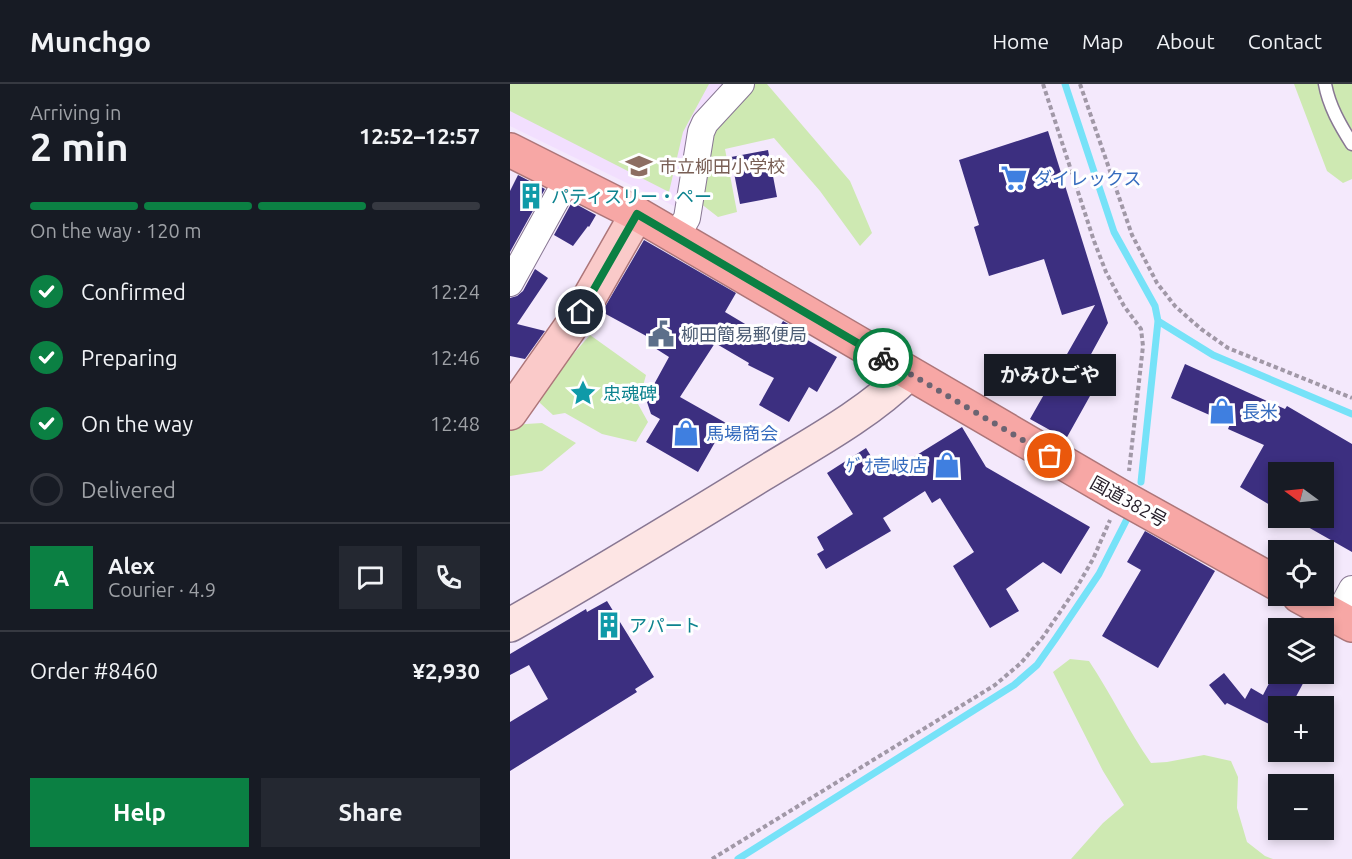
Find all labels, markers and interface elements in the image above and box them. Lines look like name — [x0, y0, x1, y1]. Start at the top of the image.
text: Munchgo — [30, 26, 151, 57]
text: Home — [992, 29, 1049, 53]
text: Map — [1082, 29, 1123, 53]
text: About — [1156, 29, 1215, 53]
text: Contact — [1248, 29, 1322, 53]
text: Arriving in — [30, 101, 121, 124]
text: 12:52–12:57 — [359, 123, 480, 148]
text: 2 min — [30, 125, 129, 168]
school or university icon: 市立柳田小学校 — [624, 151, 654, 181]
place label: 市立柳田小学校 — [659, 156, 785, 176]
supermarket icon: ダイレックス — [999, 163, 1029, 193]
place label: ダイレックス — [1034, 168, 1141, 188]
building icon: パティスリー・ペー — [516, 181, 546, 211]
place label: パティスリー・ペー — [551, 186, 712, 206]
text: On the way · 120 m — [30, 219, 202, 242]
icon: check — [30, 275, 63, 308]
text: Confirmed — [81, 279, 186, 304]
text: 12:24 — [430, 280, 480, 303]
pin — [555, 286, 606, 337]
icon: home — [564, 295, 597, 328]
public building icon: 柳田簡易郵便局 — [646, 319, 676, 349]
place label: 柳田簡易郵便局 — [681, 324, 807, 344]
courier — [853, 328, 913, 388]
icon: check — [30, 341, 63, 374]
icon: bike — [867, 342, 900, 375]
text: Preparing — [81, 345, 178, 370]
text: 12:46 — [430, 346, 480, 369]
callout: かみひごや — [984, 354, 1116, 396]
text: かみひごや — [1000, 363, 1100, 386]
place icon: 忠魂碑 — [568, 378, 598, 408]
place label: 忠魂碑 — [603, 383, 657, 403]
shop icon: 長米 — [1207, 396, 1237, 426]
place label: 長米 — [1242, 401, 1278, 421]
icon: check — [30, 407, 63, 440]
text: On the way — [81, 411, 193, 436]
text: 12:48 — [430, 412, 480, 435]
shop icon: 馬場商会 — [671, 418, 701, 448]
place label: 馬場商会 — [706, 423, 778, 443]
pin — [1024, 430, 1075, 481]
icon: bag — [1033, 439, 1066, 472]
shop icon: ｹﾞｵ壱岐店 — [932, 450, 962, 480]
place label: ｹﾞｵ壱岐店 — [846, 455, 927, 475]
north arrow — [1268, 462, 1334, 528]
map controls — [1268, 462, 1334, 840]
street label: 国道382号 — [1087, 472, 1171, 530]
text: Delivered — [81, 477, 176, 502]
button: locate — [1268, 540, 1334, 606]
button: chat — [339, 546, 402, 609]
button: phone — [417, 546, 480, 609]
text: Alex — [108, 553, 155, 578]
text: A — [54, 565, 69, 590]
text: Courier · 4.9 — [108, 578, 216, 601]
building icon: アパート — [594, 610, 624, 640]
place label: アパート — [629, 615, 701, 635]
button: layers — [1268, 618, 1334, 684]
text: Order #8460 — [30, 658, 158, 683]
text: ¥2,930 — [413, 658, 480, 683]
button: + — [1268, 696, 1334, 762]
button: − — [1268, 774, 1334, 840]
button: Help — [30, 778, 249, 847]
button: Share — [261, 778, 480, 847]

